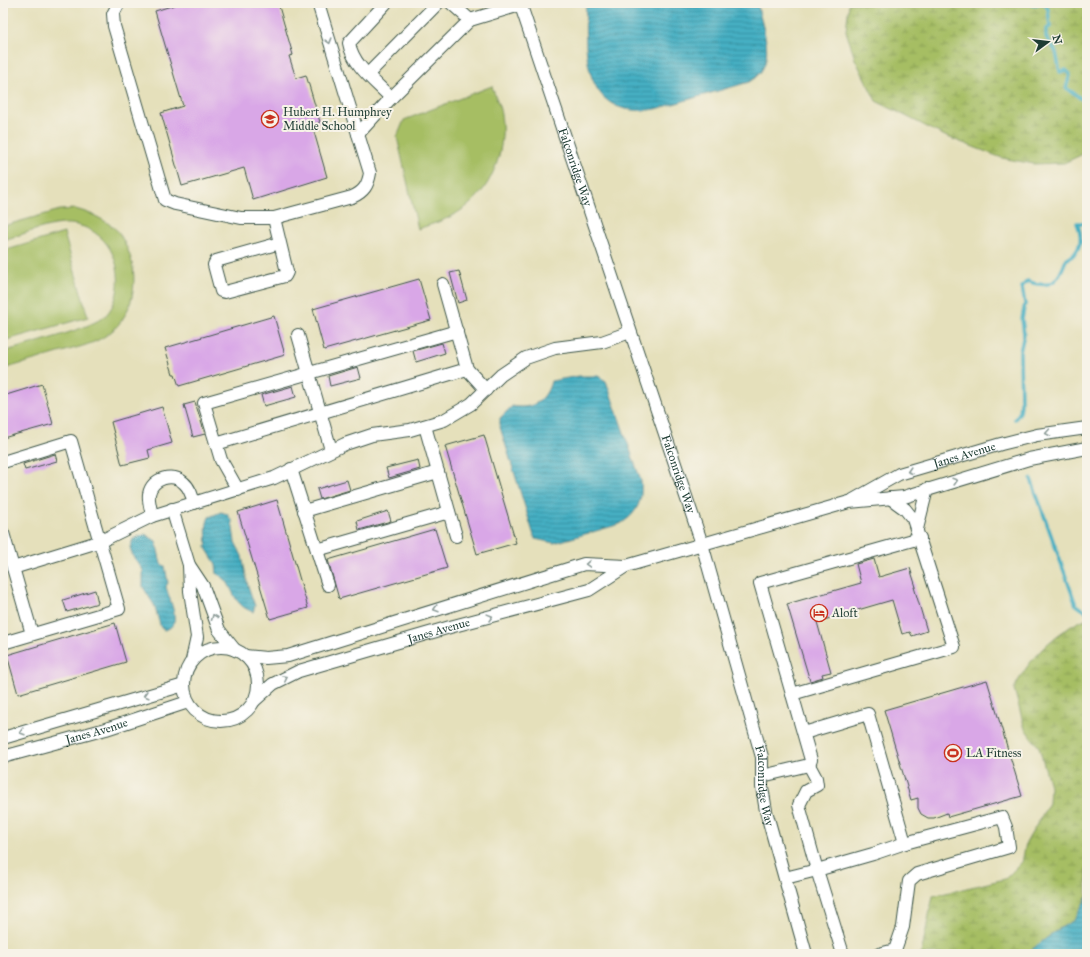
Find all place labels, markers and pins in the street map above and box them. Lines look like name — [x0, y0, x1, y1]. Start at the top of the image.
place label: Hubert H. Humphrey Middle School — [283, 105, 392, 133]
school or university icon: Hubert H. Humphrey Middle School — [260, 109, 280, 129]
hotel icon: Aloft — [809, 603, 829, 623]
place label: Aloft — [831, 606, 858, 620]
sports icon: LA Fitness — [943, 743, 963, 763]
place label: LA Fitness — [966, 746, 1021, 760]

